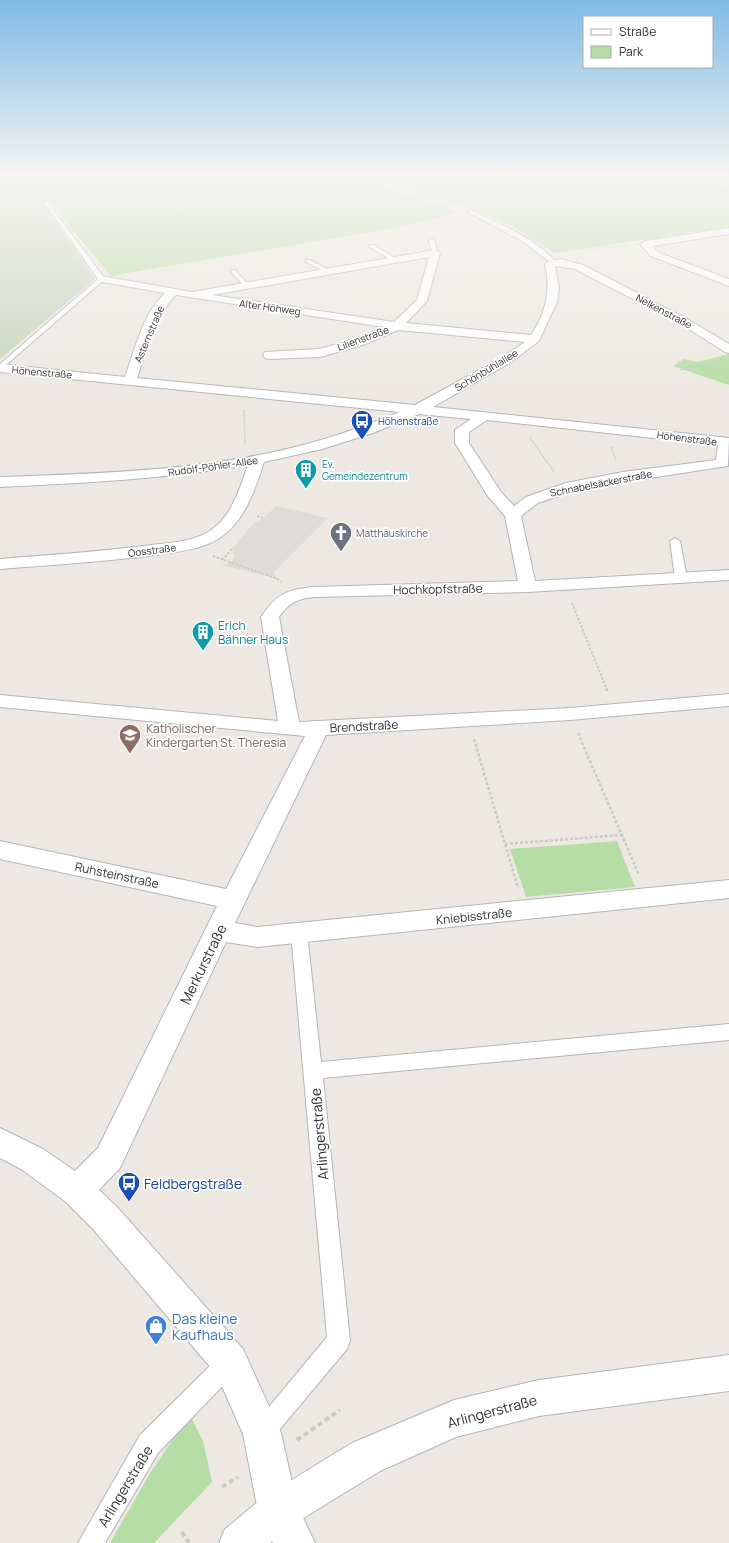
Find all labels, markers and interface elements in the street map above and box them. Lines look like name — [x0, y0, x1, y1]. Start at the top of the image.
legend — [583, 16, 713, 68]
text: Straße — [619, 23, 656, 40]
text: Park — [619, 43, 644, 60]
street label: Nelkenstraße — [634, 290, 695, 332]
street label: Alter Höhweg — [238, 296, 302, 318]
street label: Asternstraße — [131, 303, 167, 365]
street label: Lilienstraße — [335, 322, 391, 354]
street label: Schönbühlallee — [452, 345, 520, 394]
street label: Höhenstraße — [11, 362, 73, 382]
bus stop icon: Höhenstraße — [349, 408, 375, 441]
place label: Höhenstraße — [378, 414, 439, 428]
street label: Höhenstraße — [656, 427, 718, 449]
street label: Rudolf-Pöhler-Allee — [167, 453, 259, 479]
building icon: Ev. Gemeindezentrum — [293, 457, 319, 490]
place label: Ev. Gemeindezentrum — [322, 457, 408, 483]
street label: Schnabelsäckerstraße — [549, 466, 653, 500]
church icon: Matthäuskirche — [328, 520, 354, 553]
place label: Matthäuskirche — [356, 526, 428, 540]
street label: Oosstraße — [127, 540, 177, 560]
street label: Hochkopfstraße — [393, 580, 483, 598]
place label: Erich Bähner Haus — [218, 617, 288, 648]
building icon: Erich Bähner Haus — [190, 619, 216, 652]
street label: Brendstraße — [329, 716, 399, 736]
place label: Katholischer Kindergarten St. Theresia — [146, 720, 286, 751]
school or university icon: Katholischer Kindergarten St. Theresia — [117, 722, 143, 755]
street label: Ruhsteinstraße — [73, 858, 161, 892]
street label: Kniebisstraße — [435, 904, 513, 928]
street label: Merkurstraße — [175, 921, 231, 1007]
street label: Arlingerstraße — [306, 1087, 332, 1181]
bus stop icon: Feldbergstraße — [116, 1170, 142, 1203]
place label: Feldbergstraße — [144, 1174, 242, 1193]
place label: Das kleine Kaufhaus — [172, 1309, 237, 1344]
shop icon: Das kleine Kaufhaus — [143, 1313, 169, 1346]
street label: Arlingerstraße — [445, 1390, 539, 1432]
street label: Arlingerstraße — [93, 1442, 157, 1530]

